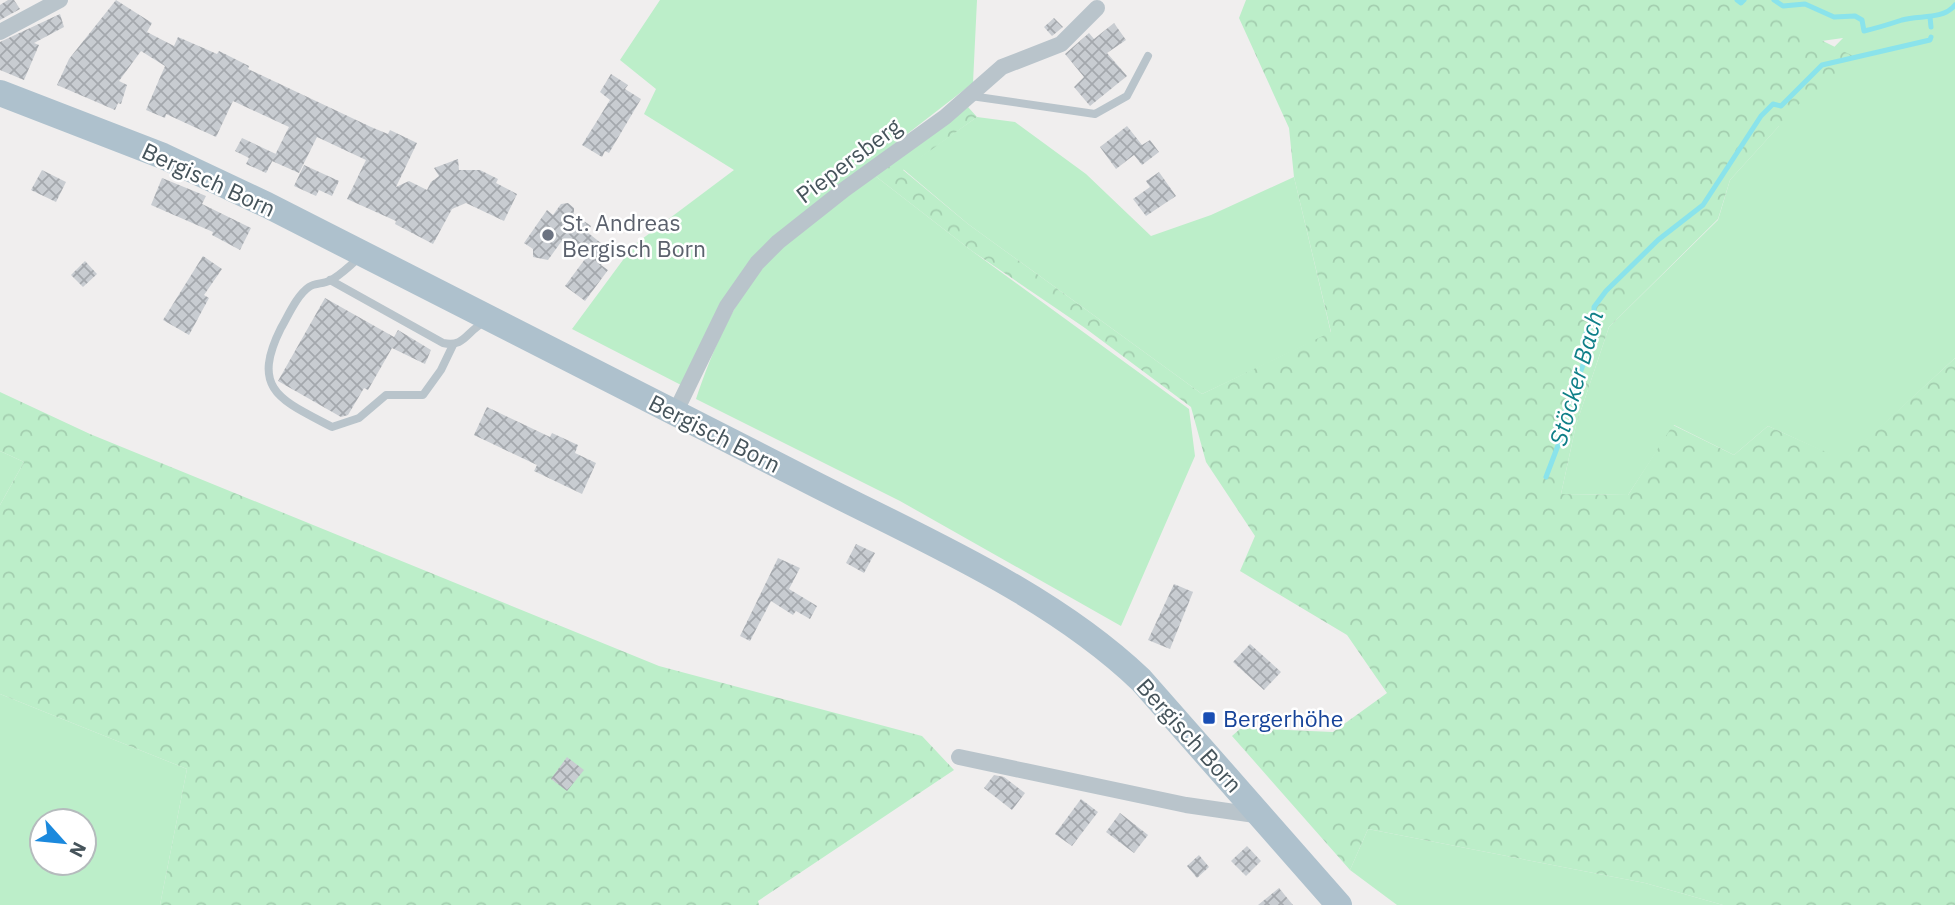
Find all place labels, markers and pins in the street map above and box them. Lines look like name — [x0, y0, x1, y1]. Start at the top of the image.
place label: St. Andreas Bergisch Born — [562, 207, 706, 263]
marker: St. Andreas Bergisch Born — [540, 227, 556, 243]
place label: Bergerhöhe — [1223, 703, 1343, 733]
marker: Bergerhöhe — [1201, 710, 1217, 726]

